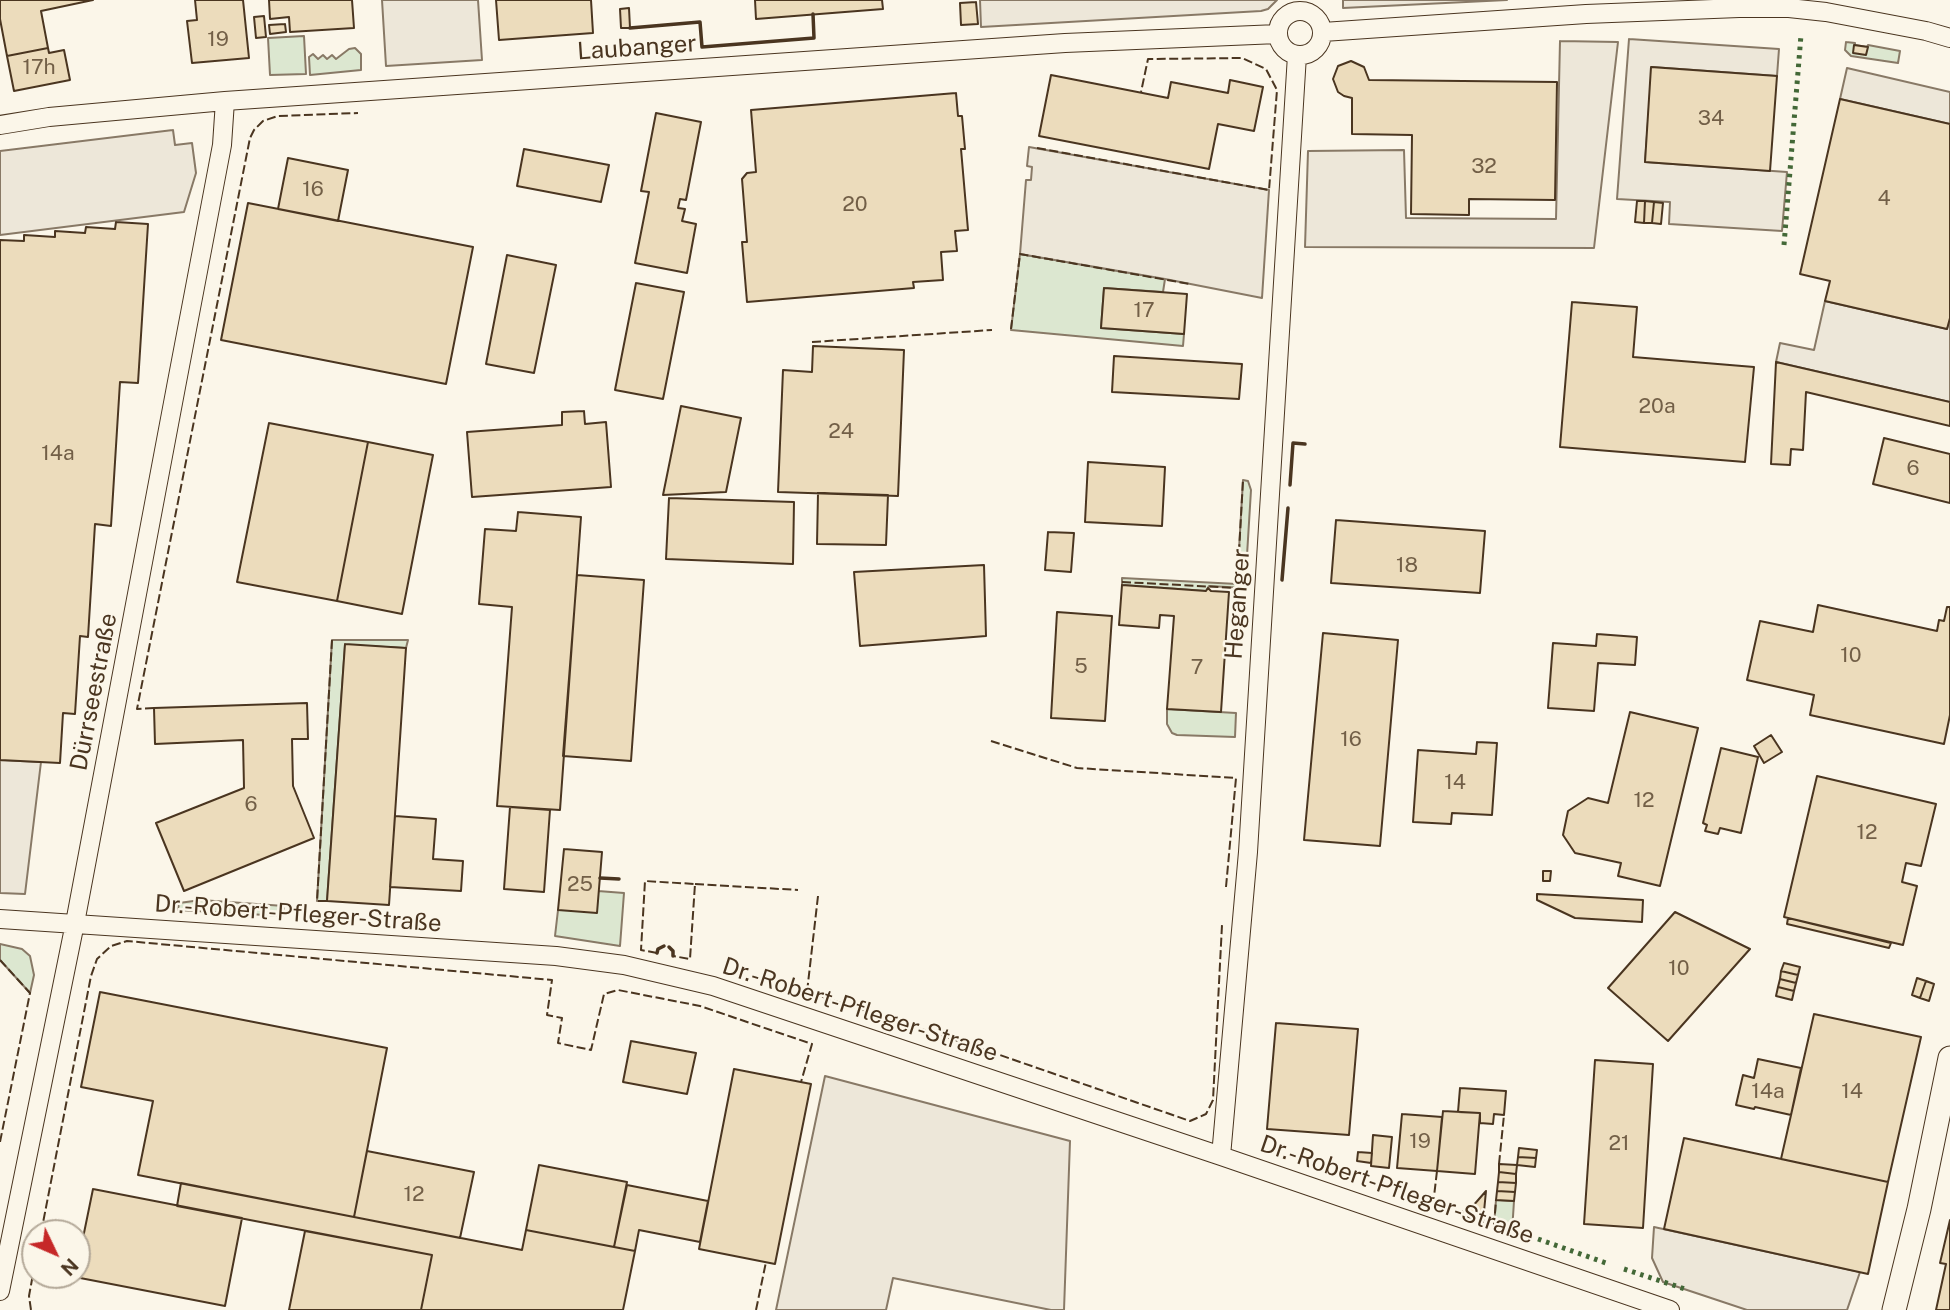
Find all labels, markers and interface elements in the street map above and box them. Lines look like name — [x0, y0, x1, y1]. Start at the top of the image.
house number: 19 — [207, 27, 229, 53]
street label: Laubanger — [576, 29, 698, 67]
house number: 17h — [22, 55, 56, 81]
house number: 34 — [1698, 106, 1724, 132]
house number: 32 — [1471, 154, 1497, 180]
house number: 16 — [302, 177, 324, 203]
house number: 4 — [1877, 186, 1891, 212]
house number: 20 — [842, 192, 868, 218]
house number: 17 — [1133, 298, 1155, 324]
house number: 20a — [1639, 394, 1675, 420]
house number: 24 — [828, 419, 854, 445]
house number: 14a — [41, 441, 75, 467]
house number: 6 — [1906, 456, 1920, 482]
street label: Heganger — [1220, 548, 1256, 660]
house number: 18 — [1396, 553, 1418, 579]
street label: Dürrseestraße — [65, 611, 123, 773]
house number: 10 — [1840, 643, 1862, 669]
house number: 5 — [1074, 654, 1088, 680]
house number: 7 — [1191, 655, 1203, 681]
house number: 16 — [1340, 727, 1362, 753]
house number: 14 — [1444, 770, 1466, 796]
house number: 12 — [1633, 788, 1655, 814]
house number: 6 — [244, 792, 258, 818]
house number: 12 — [1856, 820, 1878, 846]
house number: 25 — [567, 872, 593, 898]
street label: Dr.-Robert-Pfleger-Straße — [153, 890, 443, 938]
street label: Dr.-Robert-Pfleger-Straße — [719, 952, 1001, 1068]
house number: 10 — [1668, 956, 1690, 982]
house number: 14a — [1751, 1079, 1785, 1105]
house number: 14 — [1841, 1079, 1863, 1105]
house number: 19 — [1409, 1129, 1431, 1155]
street label: Dr.-Robert-Pfleger-Straße — [1256, 1130, 1538, 1250]
house number: 21 — [1608, 1131, 1630, 1157]
house number: 12 — [403, 1182, 425, 1208]
north arrow — [21, 1219, 91, 1289]
text: N — [57, 1254, 83, 1280]

